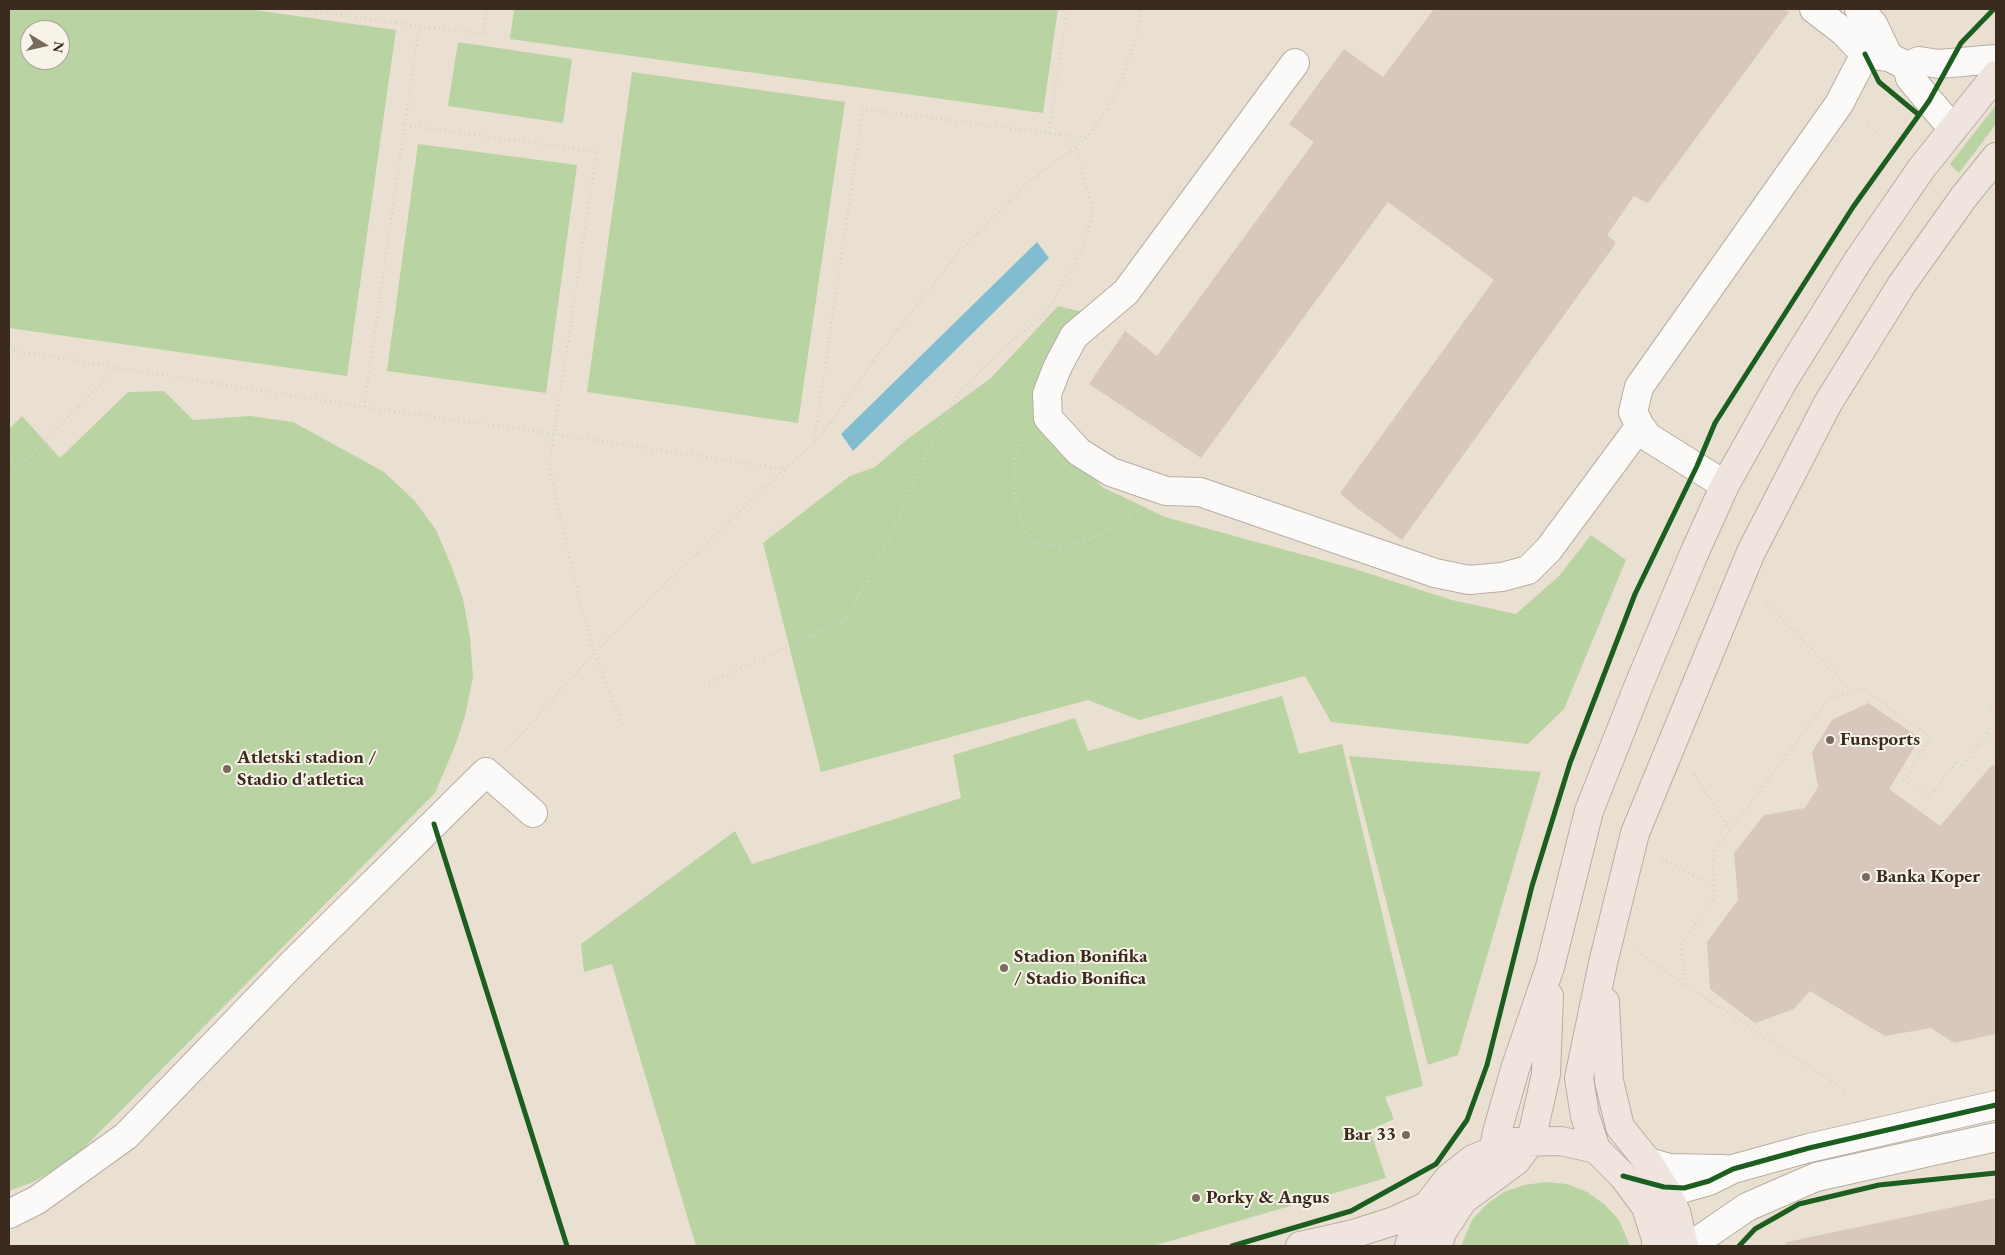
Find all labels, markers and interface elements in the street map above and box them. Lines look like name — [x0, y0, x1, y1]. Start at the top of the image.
north arrow — [20, 20, 70, 70]
text: N — [49, 40, 69, 54]
place label: Funsports — [1840, 729, 1920, 751]
marker: Funsports — [1824, 734, 1836, 746]
place label: Atletski stadion / Stadio d'atletica — [237, 747, 376, 791]
marker: Atletski stadion / Stadio d'atletica — [221, 763, 233, 775]
place label: Banka Koper — [1876, 866, 1980, 888]
marker: Banka Koper — [1860, 871, 1872, 883]
place label: Stadion Bonifika / Stadio Bonifica — [1014, 946, 1147, 990]
marker: Stadion Bonifika / Stadio Bonifica — [998, 962, 1010, 974]
place label: Bar 33 — [1343, 1124, 1396, 1146]
marker: Bar 33 — [1400, 1129, 1412, 1141]
place label: Porky & Angus — [1206, 1187, 1329, 1209]
marker: Porky & Angus — [1190, 1192, 1202, 1204]

